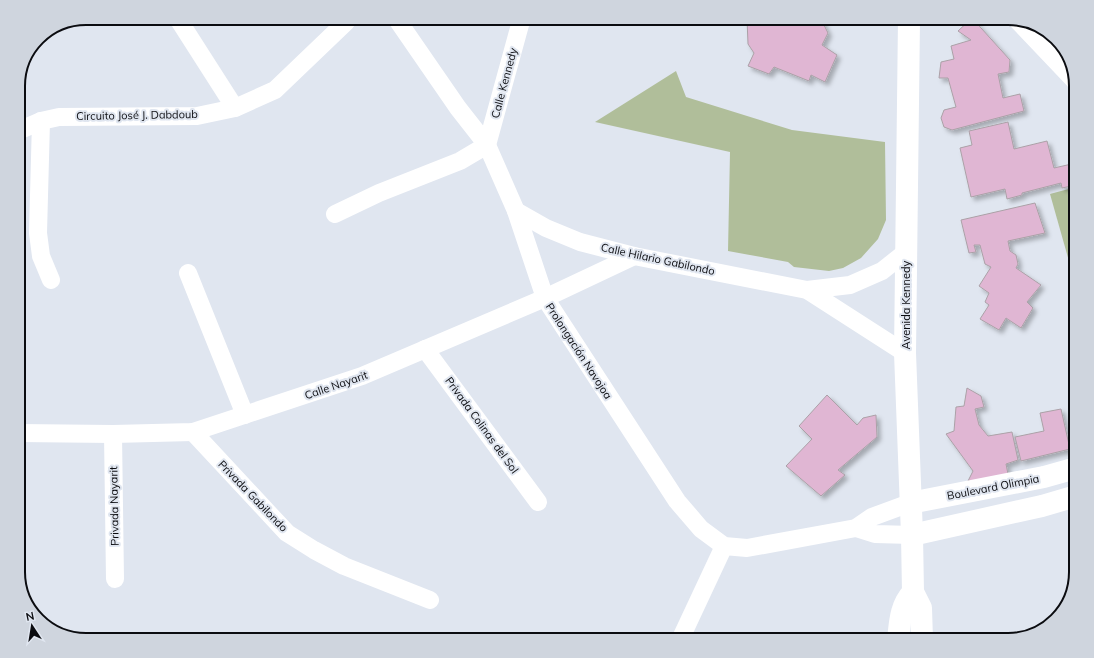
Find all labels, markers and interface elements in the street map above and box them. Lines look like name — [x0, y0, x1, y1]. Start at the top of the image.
street label: Calle Kennedy — [488, 46, 520, 120]
street label: Circuito José J. Dabdoub — [76, 107, 198, 123]
street label: Calle Hilario Gabilondo — [600, 240, 716, 278]
street label: Avenida Kennedy — [899, 260, 913, 349]
street label: Prolongación Navojoa — [543, 300, 615, 402]
street label: Calle Nayarit — [303, 368, 369, 402]
street label: Privada Colinas del Sol — [442, 374, 522, 476]
street label: Privada Gabilondo — [215, 457, 291, 535]
street label: Privada Nayarit — [106, 466, 122, 546]
street label: Boulevard Olimpia — [946, 471, 1040, 503]
north arrow — [12, 606, 52, 646]
text: N — [24, 609, 35, 624]

